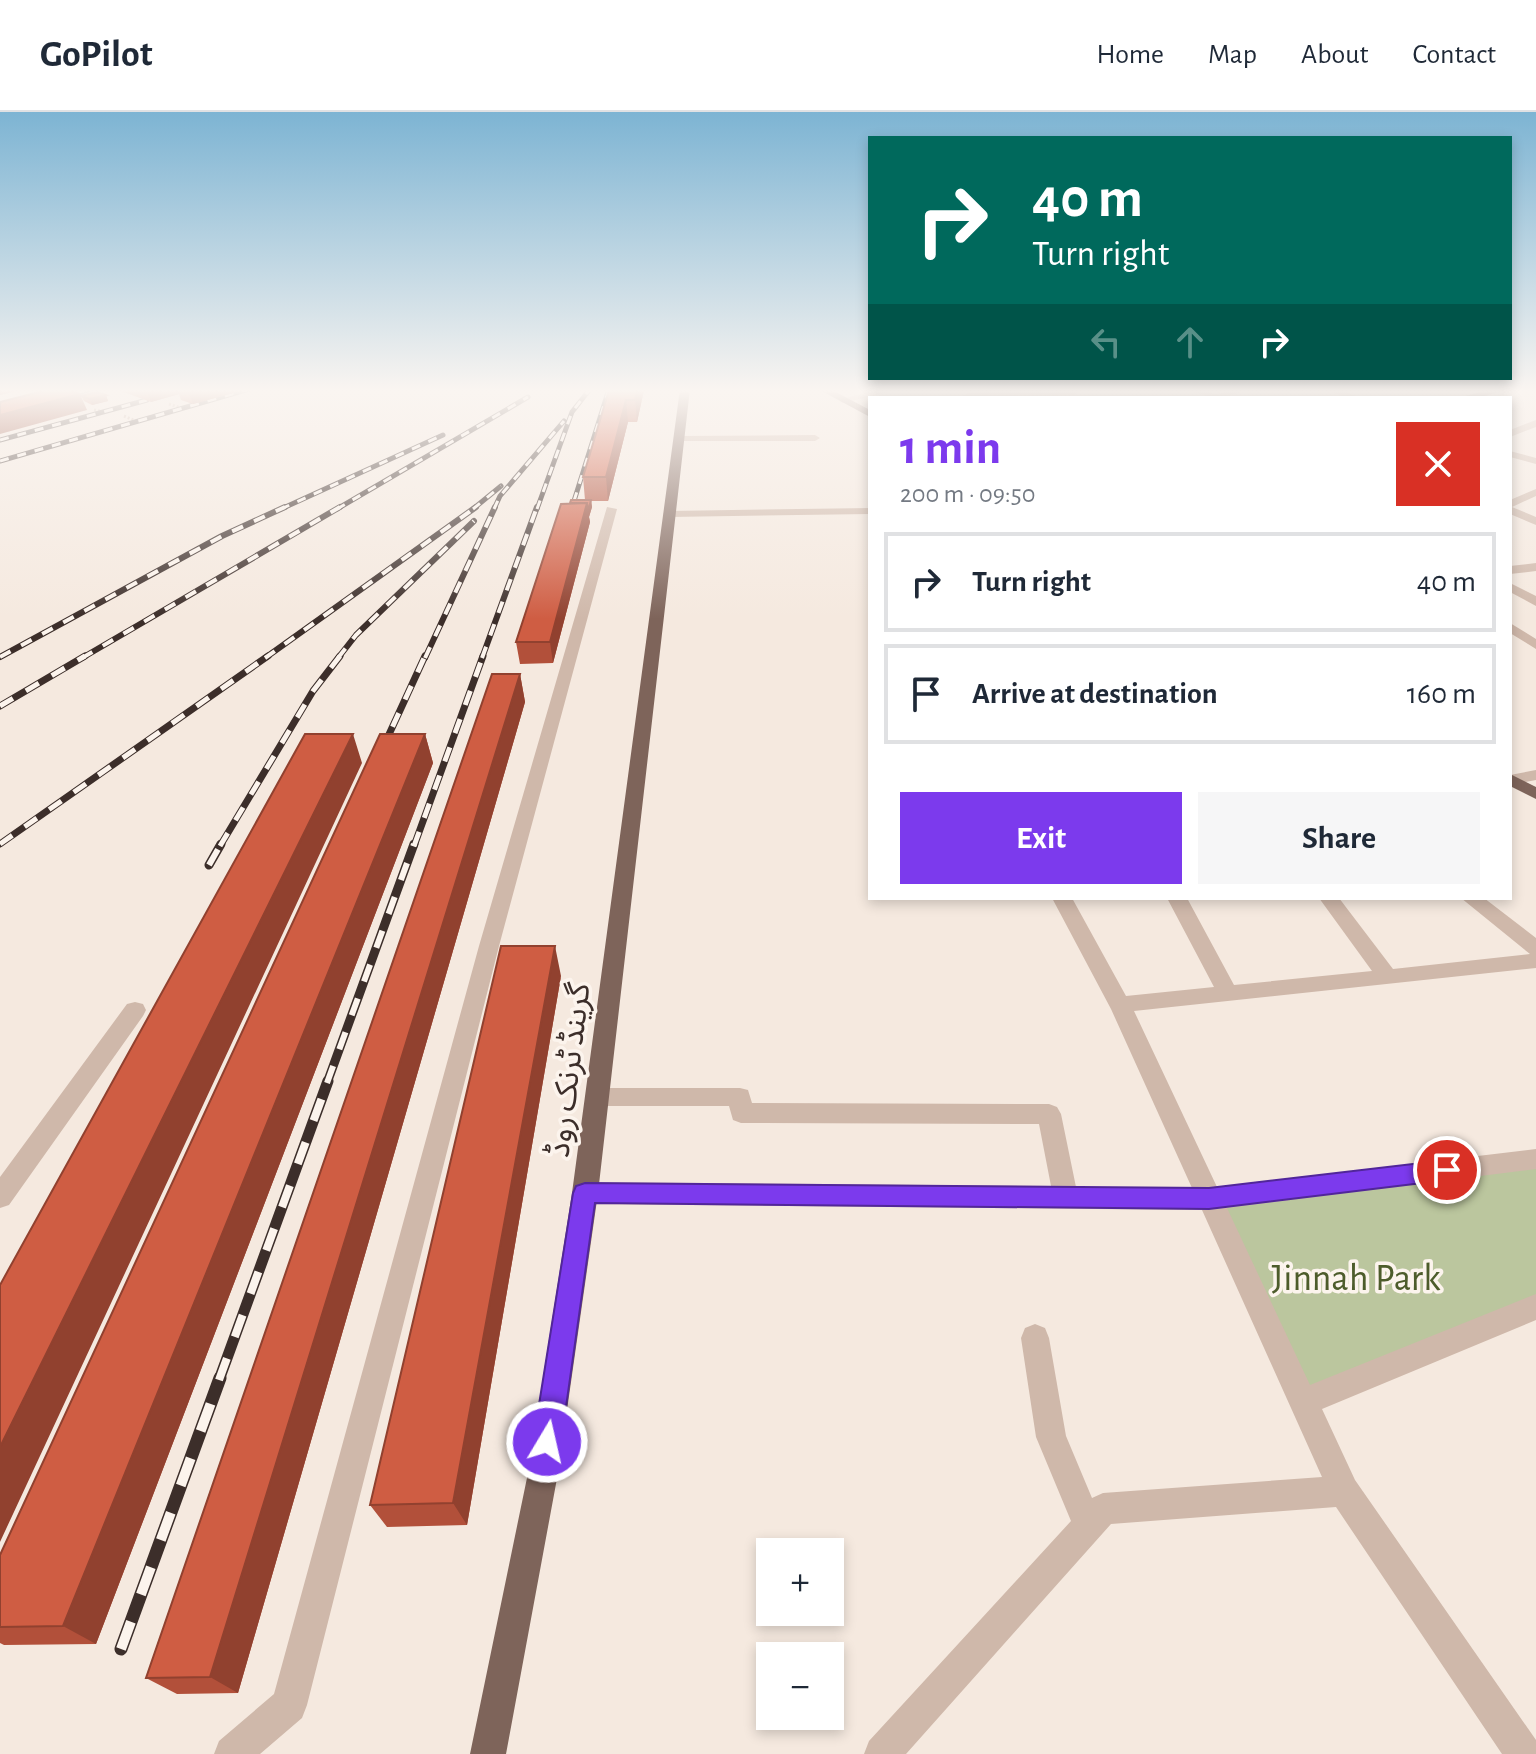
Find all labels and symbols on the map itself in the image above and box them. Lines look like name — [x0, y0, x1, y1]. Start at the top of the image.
street label: گرینڈ ٹرنک روڈ — [541, 980, 598, 1159]
pin — [1413, 1136, 1481, 1204]
park label: Jinnah Park — [1272, 1260, 1441, 1298]
position arrow — [505, 1400, 589, 1484]

